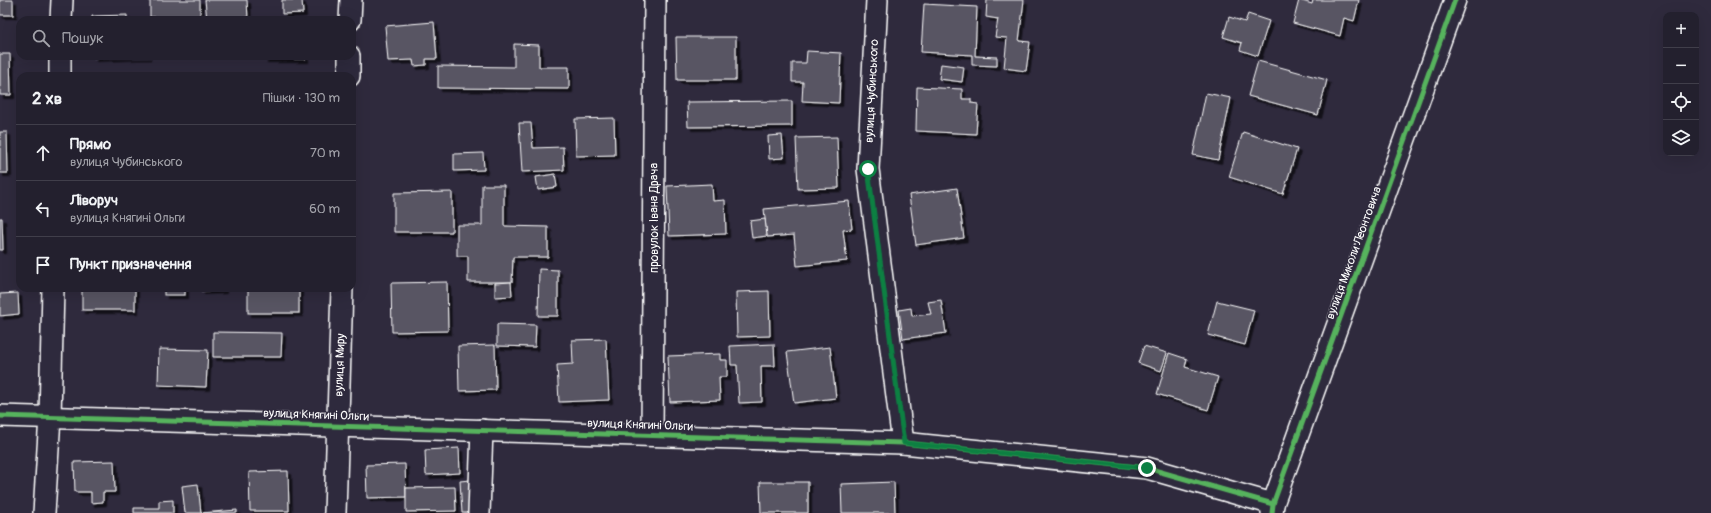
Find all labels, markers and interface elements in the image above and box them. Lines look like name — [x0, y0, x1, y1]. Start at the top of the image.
map controls — [1663, 12, 1699, 156]
button: + — [1663, 12, 1699, 48]
search box — [16, 16, 356, 60]
icon: search — [30, 27, 52, 49]
text: Пошук — [62, 29, 104, 48]
street label: вулиця Чубинського — [862, 38, 882, 143]
button: − — [1663, 48, 1699, 84]
button: locate — [1663, 84, 1699, 120]
text: 2 хв — [32, 88, 62, 109]
text: Пішки · 130 m — [263, 90, 340, 106]
button: layers — [1663, 120, 1699, 156]
text: Прямо — [70, 135, 111, 154]
icon: ahead — [32, 142, 54, 164]
text: 70 m — [310, 145, 340, 161]
text: вулиця Чубинського — [70, 154, 182, 170]
route start — [859, 160, 877, 178]
street label: провулок Івана Драча — [647, 163, 662, 273]
street label: вулиця Миколи Леонтовича — [1323, 184, 1385, 321]
text: Ліворуч — [70, 191, 118, 210]
icon: left — [32, 198, 54, 220]
text: 60 m — [309, 201, 340, 217]
text: вулиця Княгині Ольги — [70, 210, 185, 226]
icon: arrive — [32, 254, 54, 276]
text: Пункт призначення — [70, 255, 191, 274]
street label: вулиця Миру — [331, 333, 349, 397]
street label: вулиця Княгині Ольги — [263, 406, 370, 424]
street label: вулиця Княгині Ольги — [587, 416, 694, 434]
route end — [1138, 459, 1156, 477]

